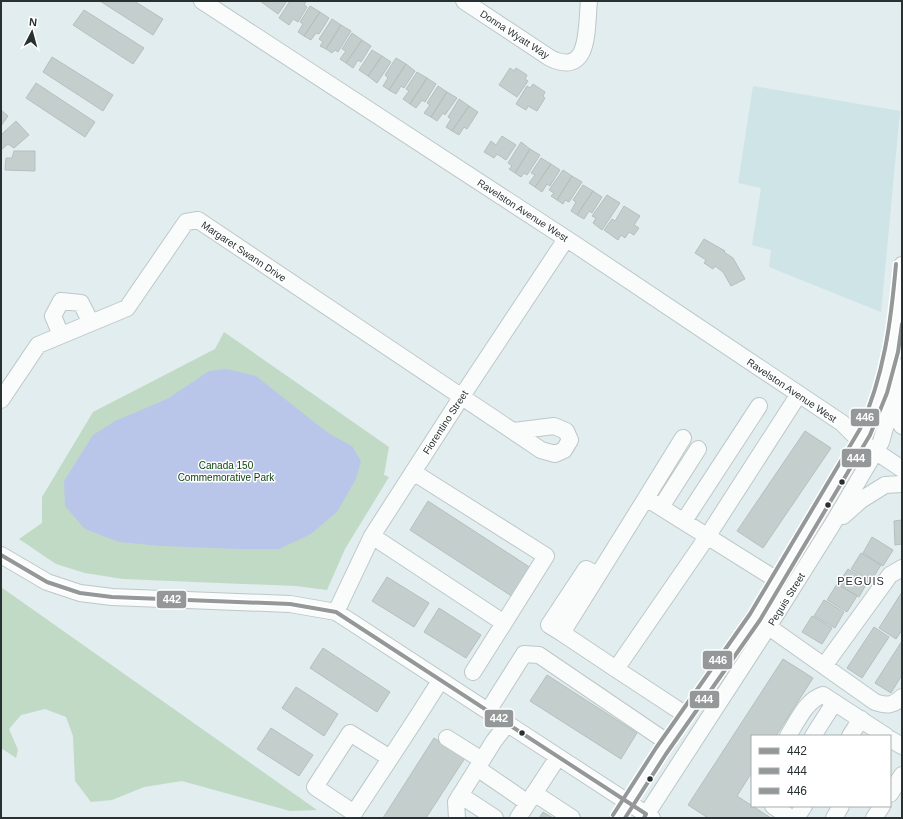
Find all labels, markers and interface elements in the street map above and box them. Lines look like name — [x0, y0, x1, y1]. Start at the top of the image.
street label: Donna Wyatt Way — [478, 8, 551, 61]
north arrow — [12, 12, 52, 52]
text: N — [28, 16, 38, 28]
street label: Ravelston Avenue West — [475, 177, 570, 244]
street label: Margaret Swann Drive — [199, 219, 288, 284]
street label: Ravelston Avenue West — [745, 356, 839, 425]
street label: Fiorentino Street — [421, 388, 470, 456]
line badge: 446 — [850, 408, 880, 427]
text: 446 — [856, 411, 874, 423]
line badge: 444 — [841, 448, 872, 468]
text: 444 — [847, 452, 866, 464]
park label: Canada 150 Commemorative Park — [178, 460, 275, 483]
unlabelled marker — [837, 477, 847, 487]
unlabelled marker — [823, 500, 833, 510]
street label: Peguis Street — [766, 571, 807, 628]
district label: PEGUIS — [837, 575, 885, 587]
line badge: 442 — [156, 590, 187, 609]
text: 442 — [163, 593, 181, 605]
line badge: 446 — [702, 650, 733, 670]
text: 446 — [709, 654, 727, 666]
line badge: 444 — [689, 690, 720, 709]
text: 444 — [695, 693, 714, 705]
line badge: 442 — [484, 709, 514, 728]
text: 442 — [490, 712, 508, 724]
unlabelled marker — [517, 728, 527, 738]
legend — [751, 735, 891, 807]
text: 442 — [787, 744, 807, 758]
text: 444 — [787, 764, 807, 778]
unlabelled marker — [645, 774, 655, 784]
text: 446 — [787, 784, 807, 798]

